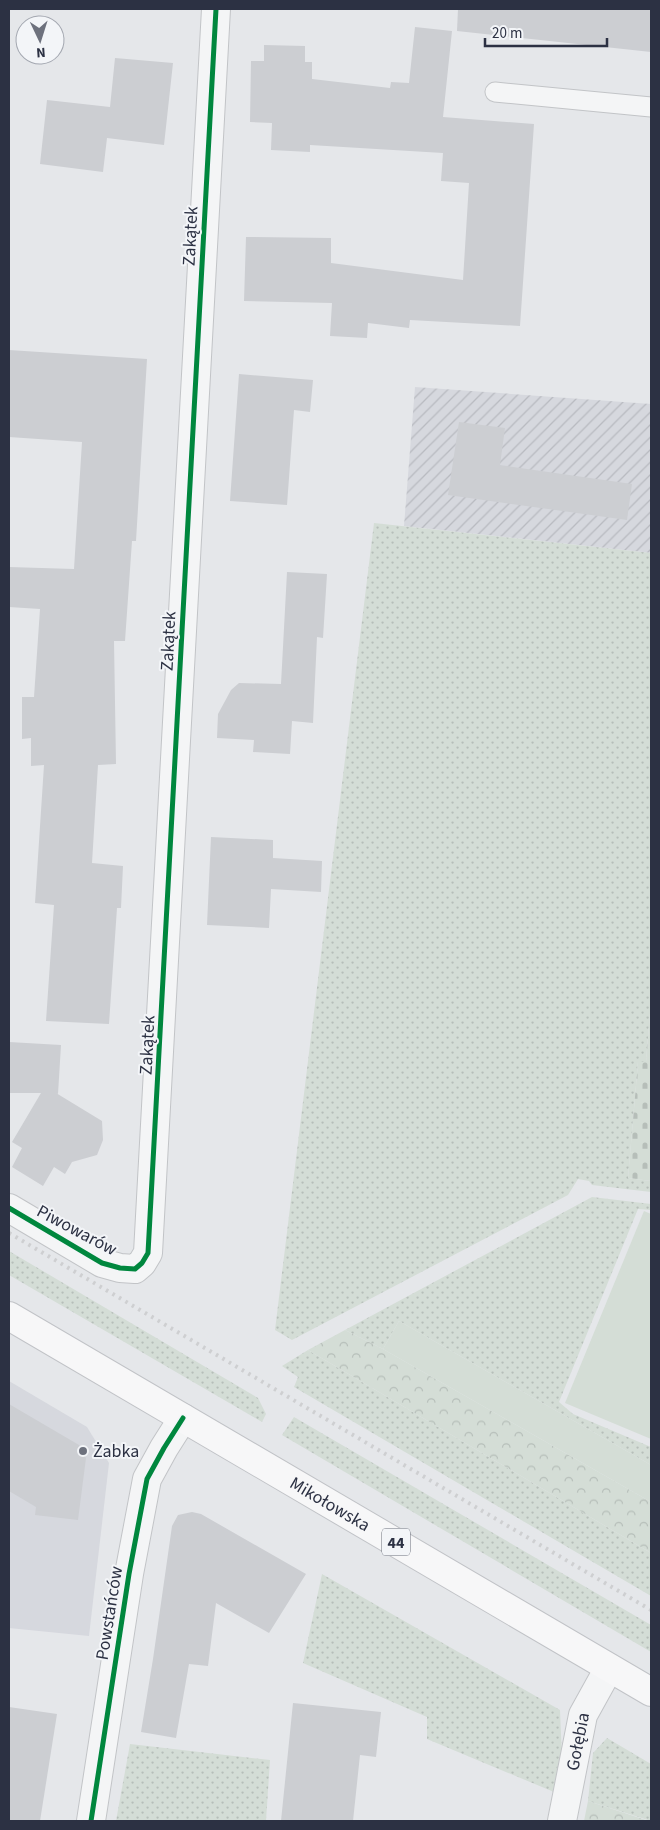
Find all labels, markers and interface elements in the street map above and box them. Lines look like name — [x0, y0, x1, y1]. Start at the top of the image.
north arrow — [15, 15, 65, 65]
scale bar — [485, 15, 608, 47]
text: 20 m — [492, 23, 522, 44]
text: N — [35, 42, 46, 62]
street label: Zakątek — [176, 205, 205, 266]
street label: Zakątek — [154, 610, 183, 671]
street label: Zakątek — [133, 1014, 162, 1075]
street label: Piwowarów — [32, 1199, 121, 1262]
place label: Żabka — [93, 1439, 139, 1464]
marker: Żabka — [77, 1445, 89, 1457]
street label: Mikołowska — [285, 1471, 375, 1538]
road number: 44 — [382, 1528, 410, 1555]
street label: Powstańców — [90, 1564, 129, 1662]
street label: Gołębia — [560, 1710, 596, 1773]

